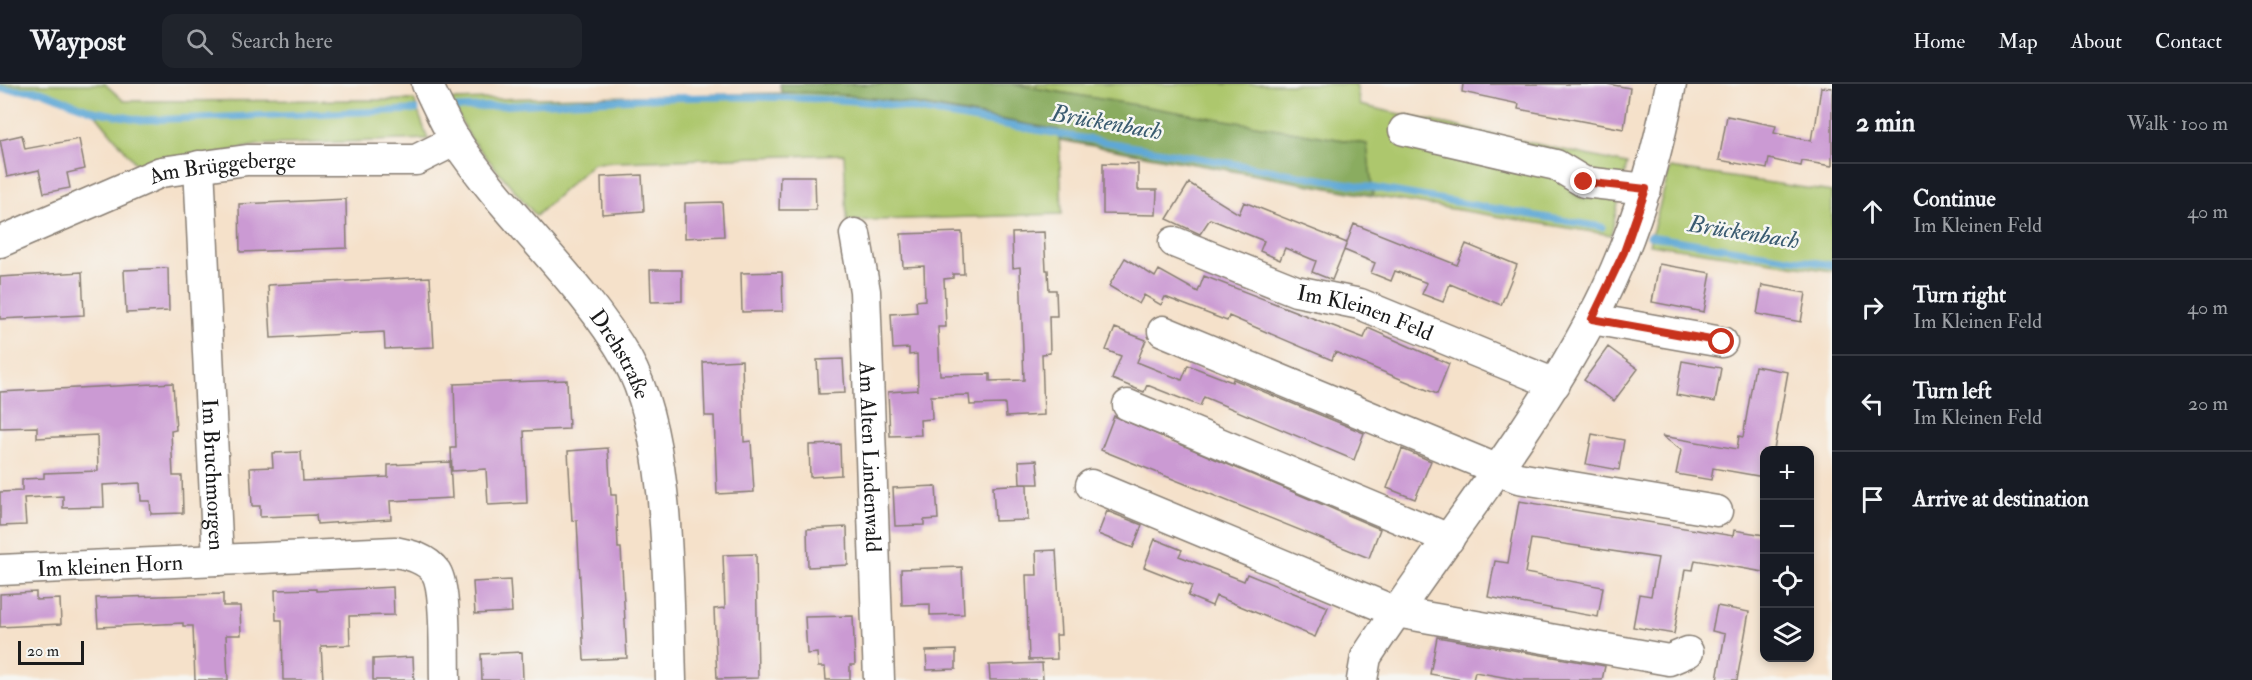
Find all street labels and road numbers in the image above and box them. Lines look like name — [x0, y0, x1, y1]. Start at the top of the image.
street label: Am Brüggeberge — [143, 147, 296, 191]
street label: Im Kleinen Feld — [1295, 279, 1437, 348]
street label: Drehstraße — [583, 304, 656, 403]
street label: Am Alten Lindenwald — [853, 360, 887, 553]
street label: Im Bruchmorgen — [195, 398, 231, 551]
street label: Im kleinen Horn — [36, 549, 184, 583]

